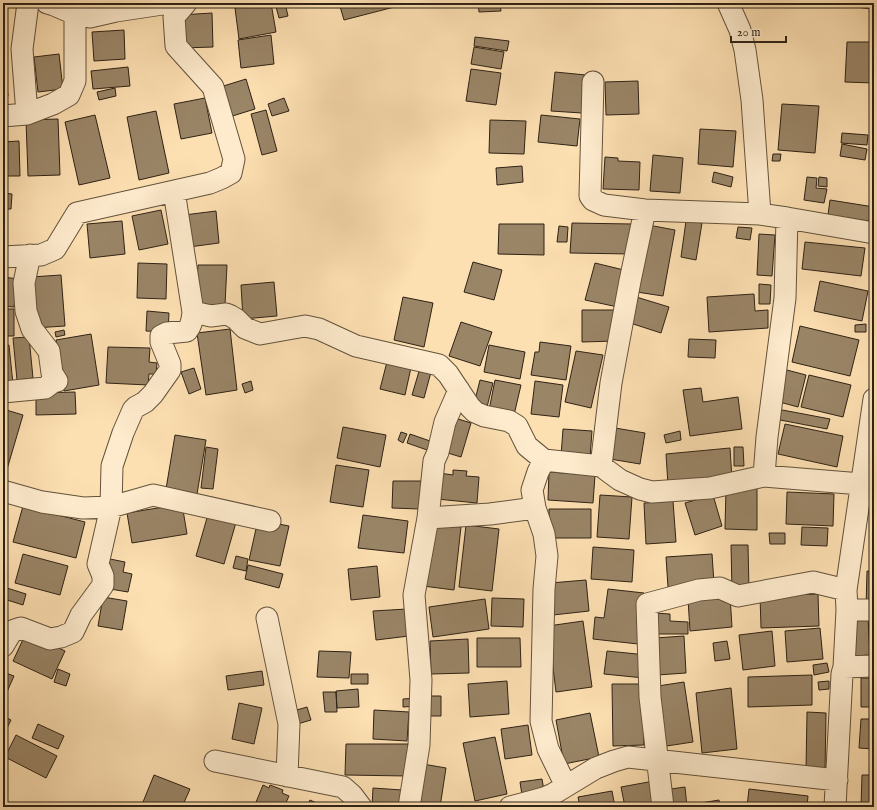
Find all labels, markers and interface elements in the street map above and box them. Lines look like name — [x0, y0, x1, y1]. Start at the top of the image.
scale bar — [731, 18, 786, 44]
text: 20 m — [737, 25, 760, 40]

